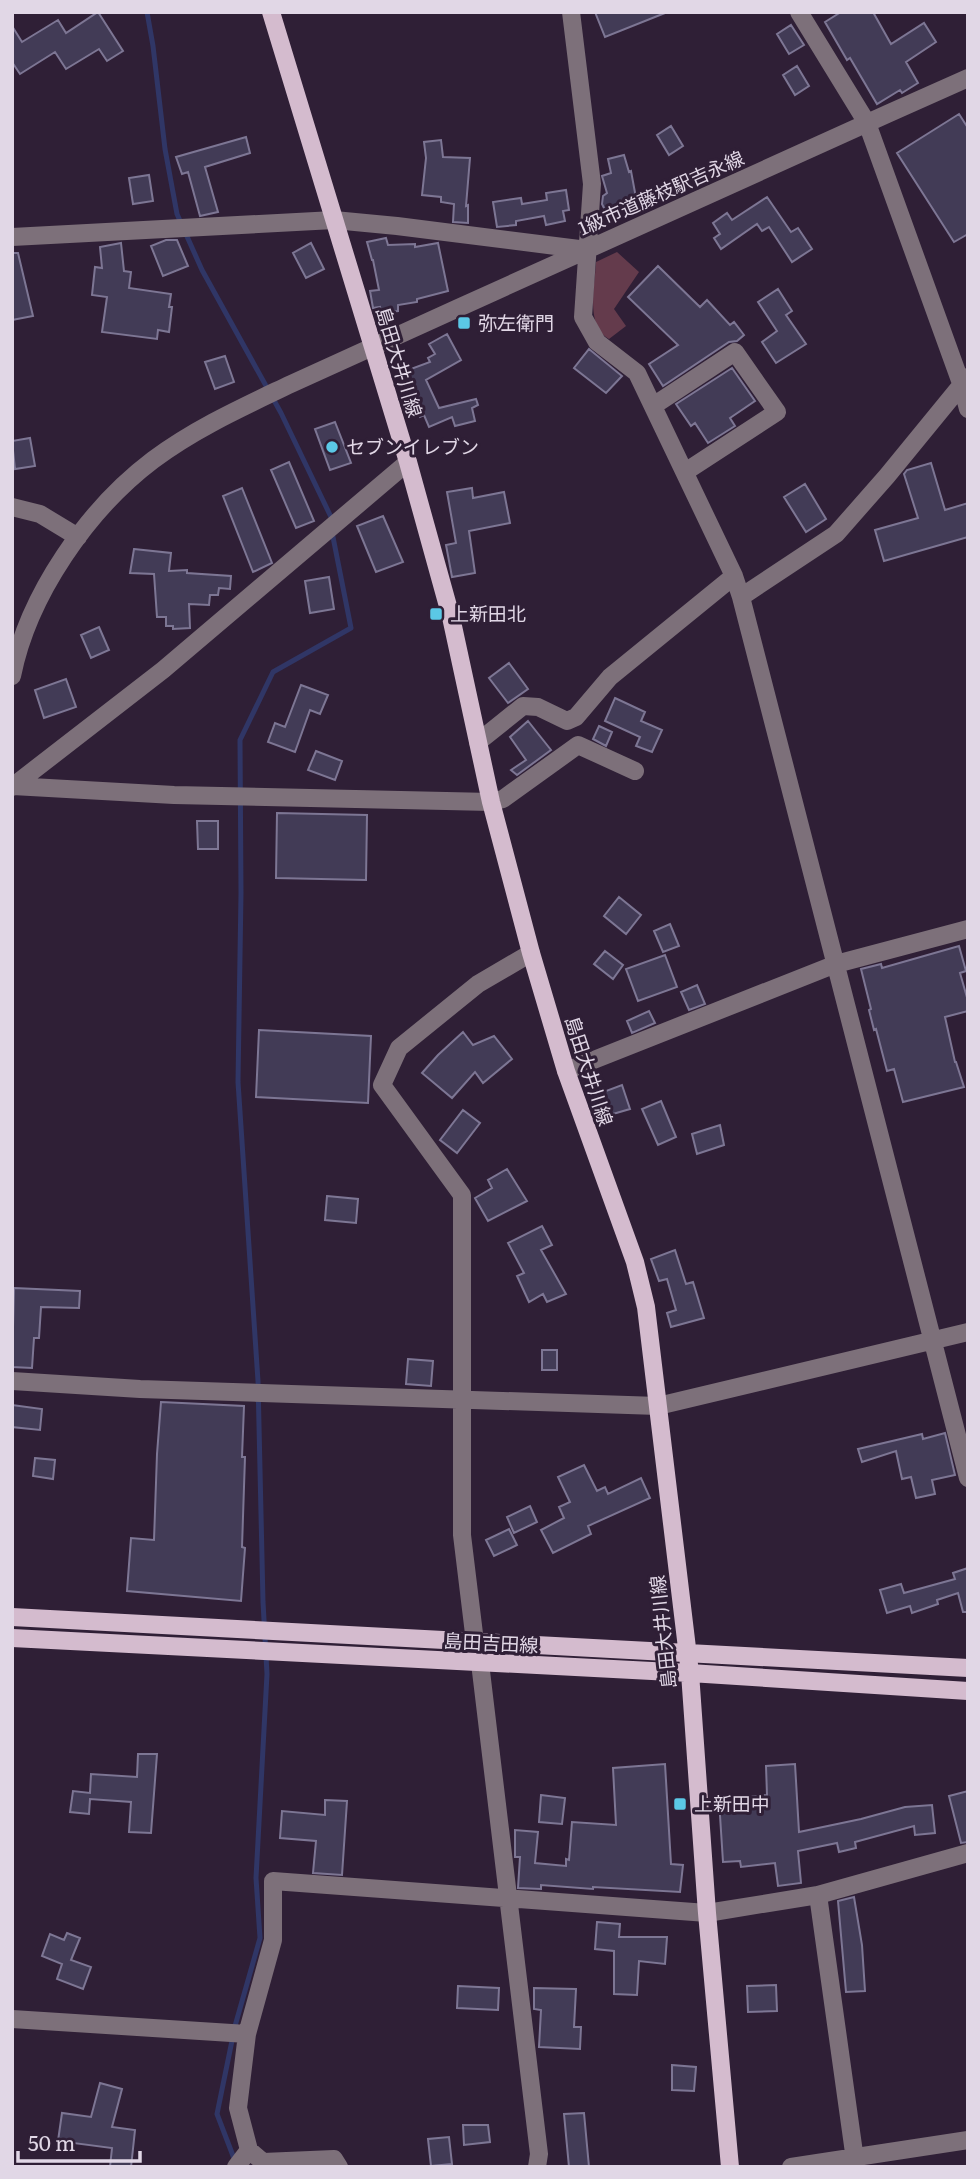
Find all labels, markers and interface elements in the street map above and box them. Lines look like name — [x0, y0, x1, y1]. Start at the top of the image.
street label: 1級市道藤枝駅吉永線 — [573, 143, 748, 241]
street label: 島田大井川線 — [370, 303, 430, 420]
place label: 弥左衛門 — [478, 308, 554, 336]
marker: 弥左衛門 — [456, 315, 472, 331]
place label: セブンイレブン — [346, 432, 479, 460]
marker: セブンイレブン — [324, 439, 340, 455]
place label: 上新田北 — [450, 599, 526, 627]
marker: 上新田北 — [428, 606, 444, 622]
street label: 島田大井川線 — [559, 1012, 621, 1129]
street label: 島田大井川線 — [642, 1574, 682, 1690]
street label: 島田吉田線 — [443, 1626, 539, 1658]
place label: 上新田中 — [694, 1789, 770, 1817]
marker: 上新田中 — [672, 1796, 688, 1812]
scale bar — [18, 2120, 140, 2164]
text: 50 m — [28, 2126, 75, 2157]

